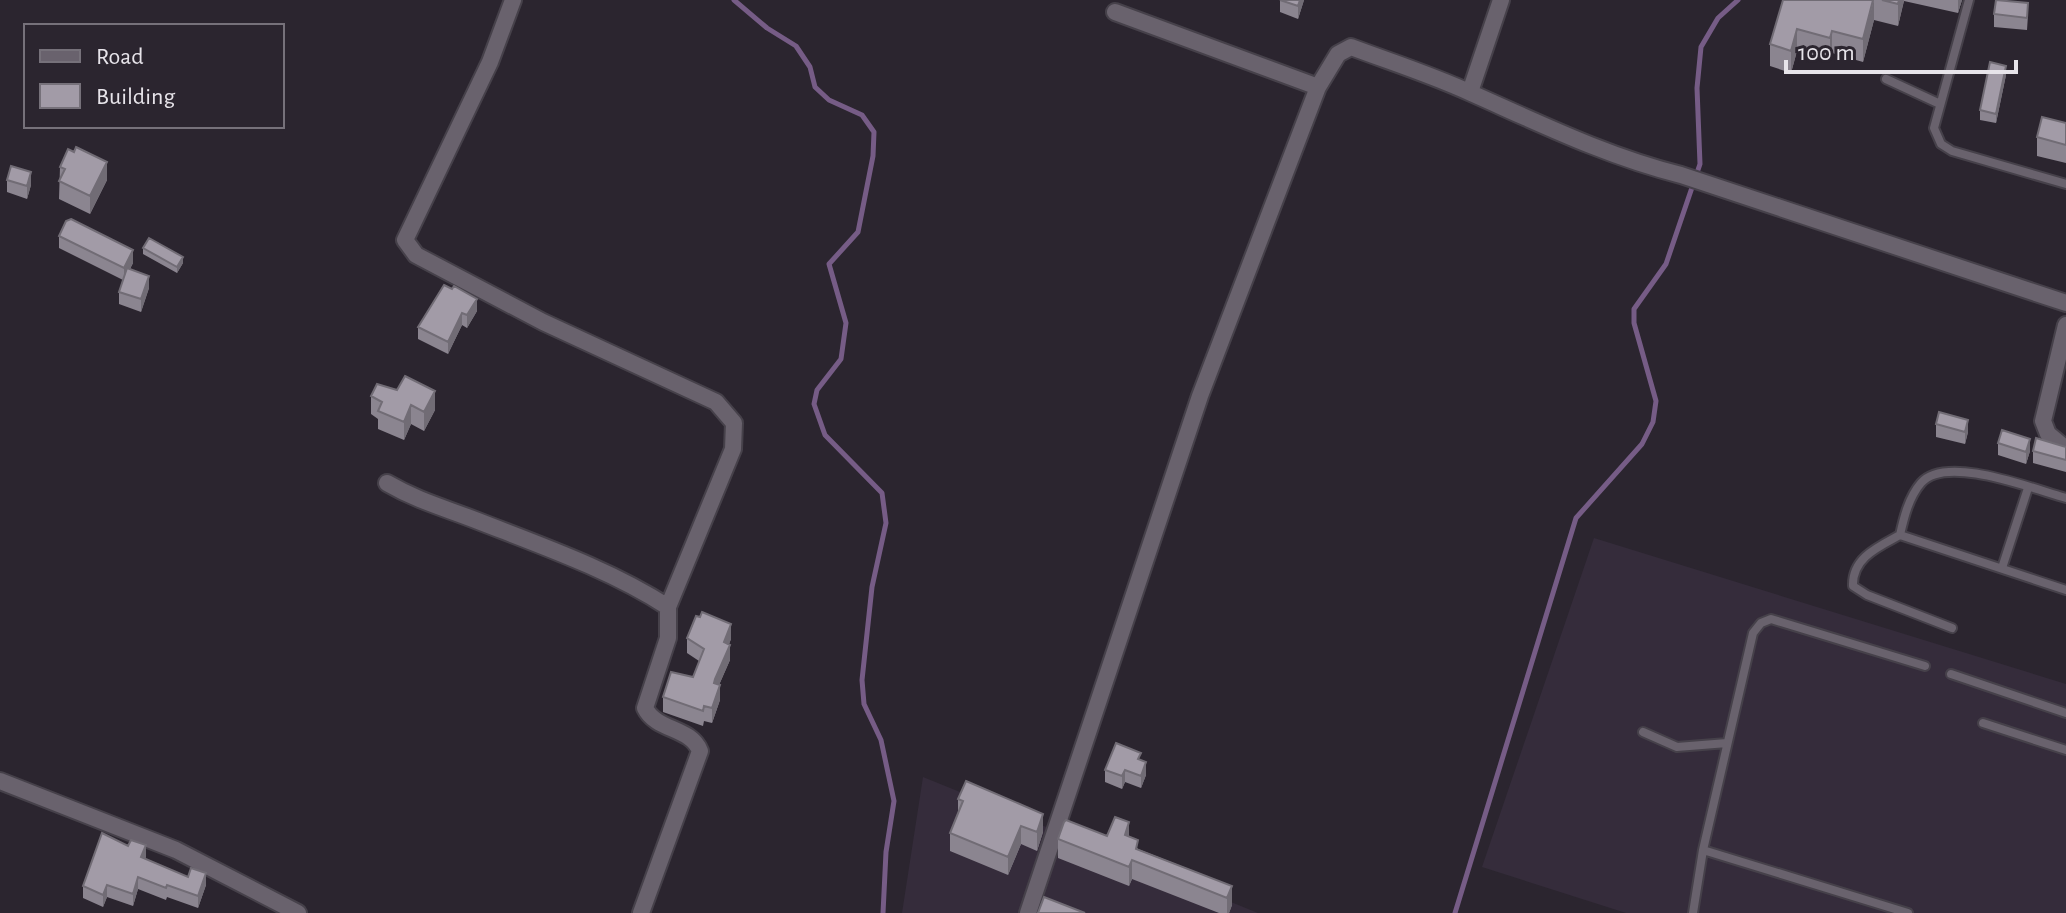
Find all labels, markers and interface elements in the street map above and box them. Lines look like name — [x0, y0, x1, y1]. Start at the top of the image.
legend — [24, 24, 284, 128]
scale bar — [1786, 24, 2016, 74]
text: 100 m — [1798, 41, 1855, 65]
text: Road — [96, 45, 144, 69]
text: Building — [96, 85, 175, 109]

